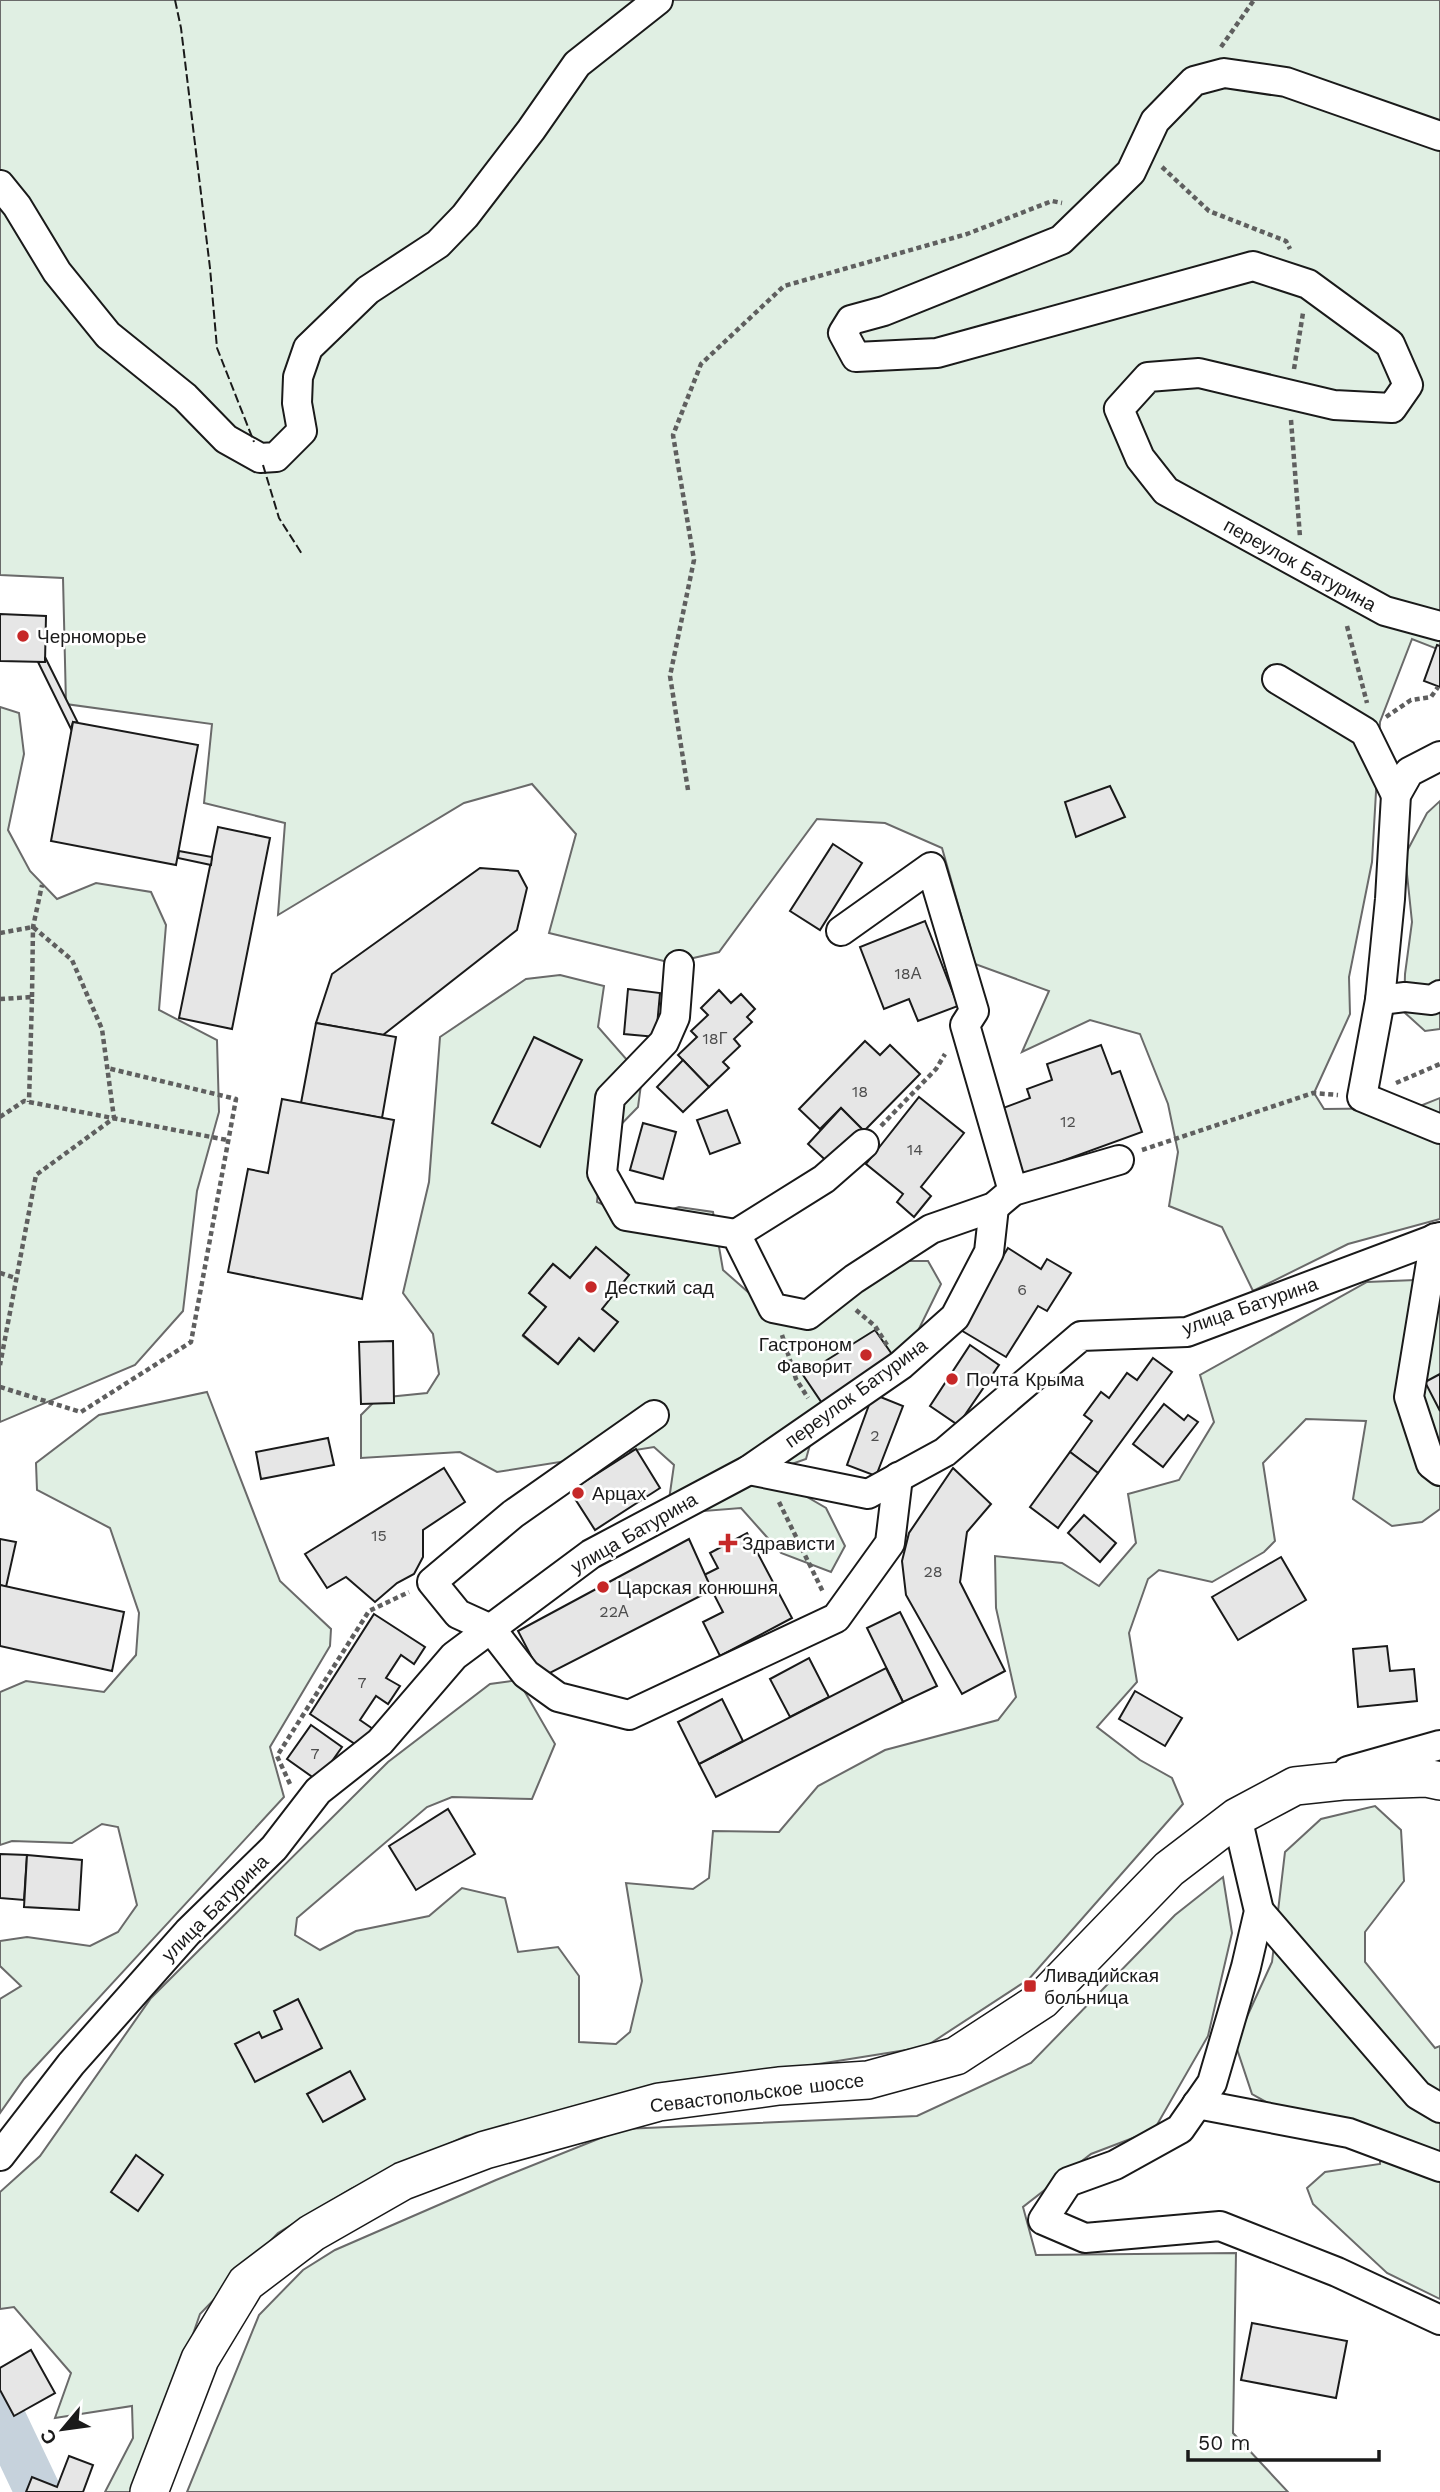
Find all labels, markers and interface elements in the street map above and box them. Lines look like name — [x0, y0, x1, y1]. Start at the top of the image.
street label: переулок Батурина — [1220, 514, 1381, 617]
place label: Черноморье — [37, 625, 147, 648]
marker: Черноморье — [15, 628, 31, 644]
house number: 18А — [895, 964, 922, 983]
house number: 18Г — [703, 1029, 728, 1048]
house number: 18 — [852, 1082, 868, 1101]
house number: 12 — [1060, 1112, 1076, 1131]
house number: 14 — [907, 1140, 923, 1159]
street label: улица Батурина — [1179, 1272, 1321, 1340]
place label: Десткий сад — [605, 1276, 714, 1299]
marker: Десткий сад — [583, 1279, 599, 1295]
house number: 6 — [1017, 1280, 1027, 1299]
place label: Гастроном Фаворит — [759, 1333, 852, 1378]
street label: переулок Батурина — [780, 1333, 932, 1452]
marker: Гастроном Фаворит — [858, 1347, 874, 1363]
place label: Почта Крыма — [966, 1368, 1085, 1391]
marker: Почта Крыма — [944, 1371, 960, 1387]
house number: 2 — [870, 1426, 880, 1445]
place label: Арцах — [592, 1482, 647, 1505]
marker: Арцах — [570, 1485, 586, 1501]
street label: улица Батурина — [567, 1487, 702, 1578]
house number: 15 — [371, 1526, 387, 1545]
place label: Здрависти — [742, 1532, 835, 1555]
marker: Здрависти — [720, 1535, 736, 1551]
house number: 28 — [923, 1562, 943, 1581]
place label: Царская конюшня — [617, 1576, 778, 1599]
marker: Царская конюшня — [595, 1579, 611, 1595]
house number: 22А — [599, 1602, 629, 1621]
house number: 7 — [358, 1673, 367, 1692]
house number: 7 — [311, 1744, 320, 1763]
street label: улица Батурина — [157, 1849, 274, 1966]
place label: Ливадийская больница — [1044, 1964, 1159, 2009]
marker: Ливадийская больница — [1022, 1978, 1038, 1994]
street label: Севастопольское шоссе — [649, 2068, 865, 2118]
north arrow — [28, 2394, 98, 2464]
scale bar — [1188, 2418, 1379, 2462]
text: С — [35, 2425, 62, 2449]
text: 50 m — [1198, 2430, 1250, 2455]

